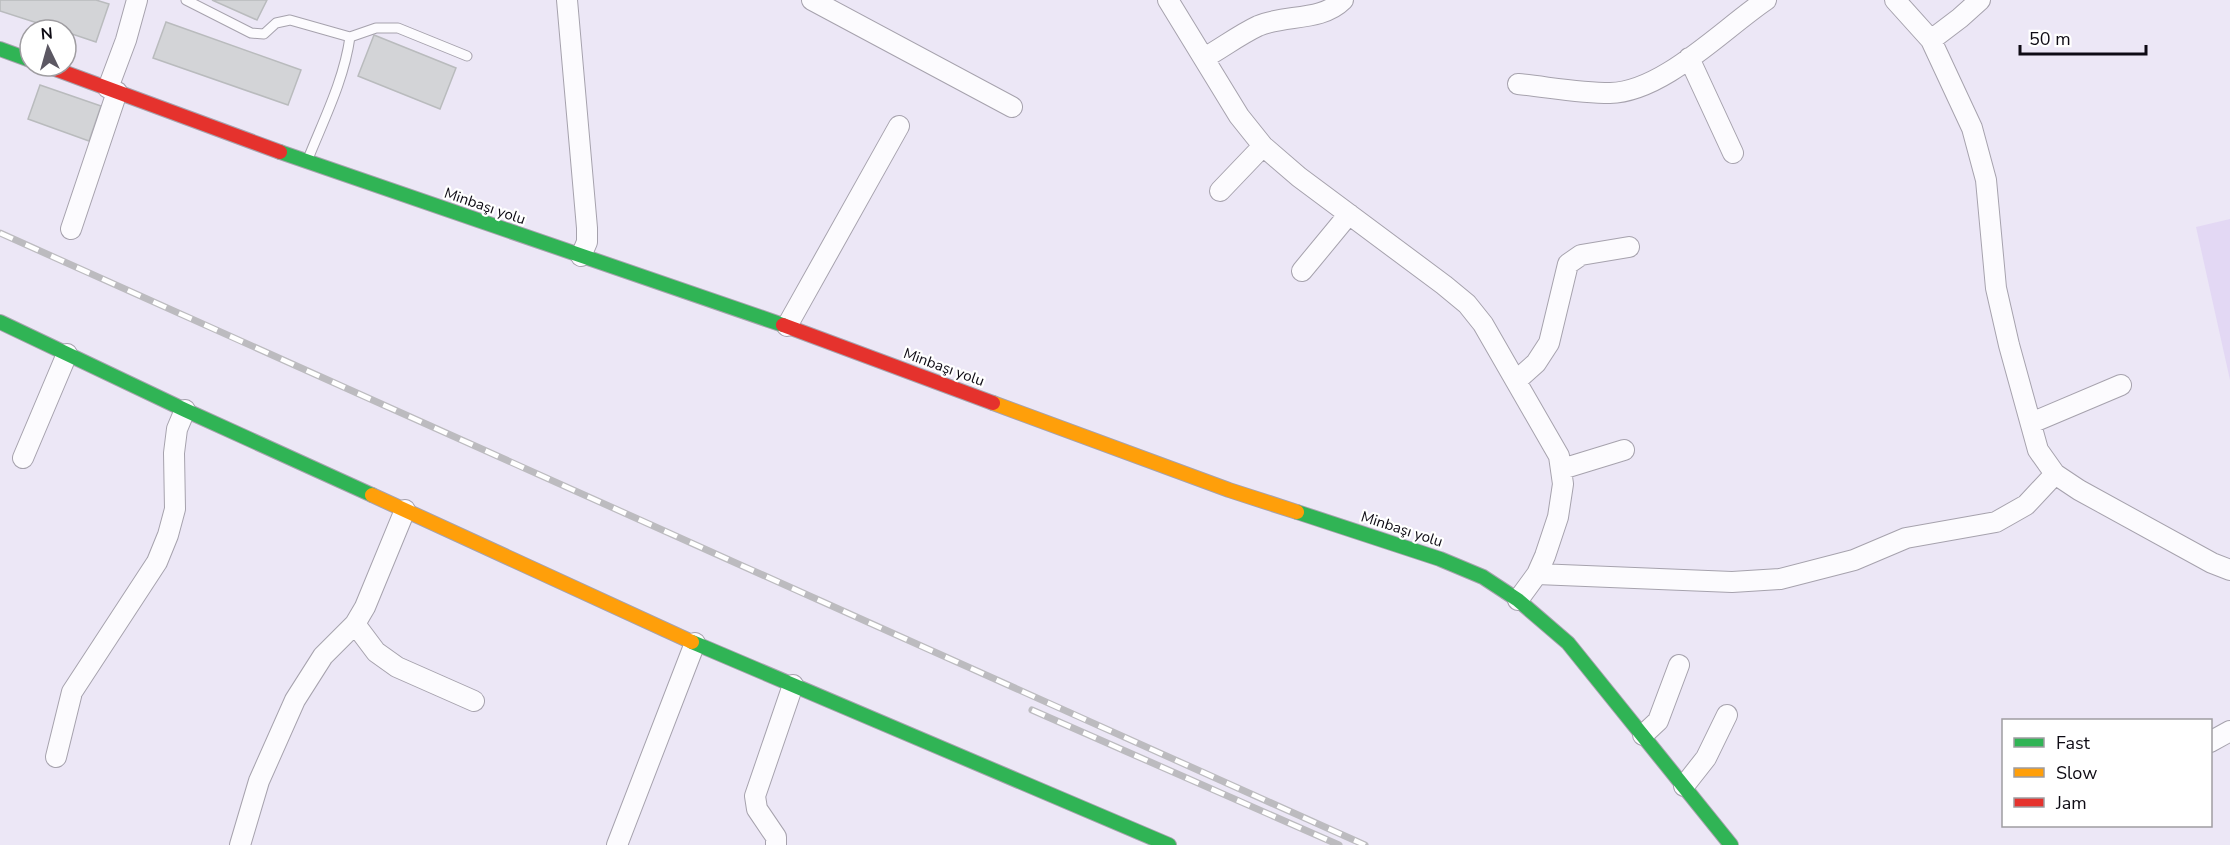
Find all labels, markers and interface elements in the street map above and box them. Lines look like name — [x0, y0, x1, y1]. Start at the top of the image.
north arrow — [18, 18, 78, 78]
scale bar — [2020, 18, 2146, 56]
text: N — [40, 23, 54, 46]
text: 50 m — [2029, 27, 2071, 51]
street label: Minbaşı yolu — [442, 183, 528, 229]
street label: Minbaşı yolu — [901, 343, 987, 391]
street label: Minbaşı yolu — [1359, 506, 1445, 552]
legend — [2002, 719, 2212, 827]
text: Fast — [2056, 731, 2091, 755]
text: Slow — [2056, 761, 2097, 785]
text: Jam — [2055, 791, 2087, 815]

